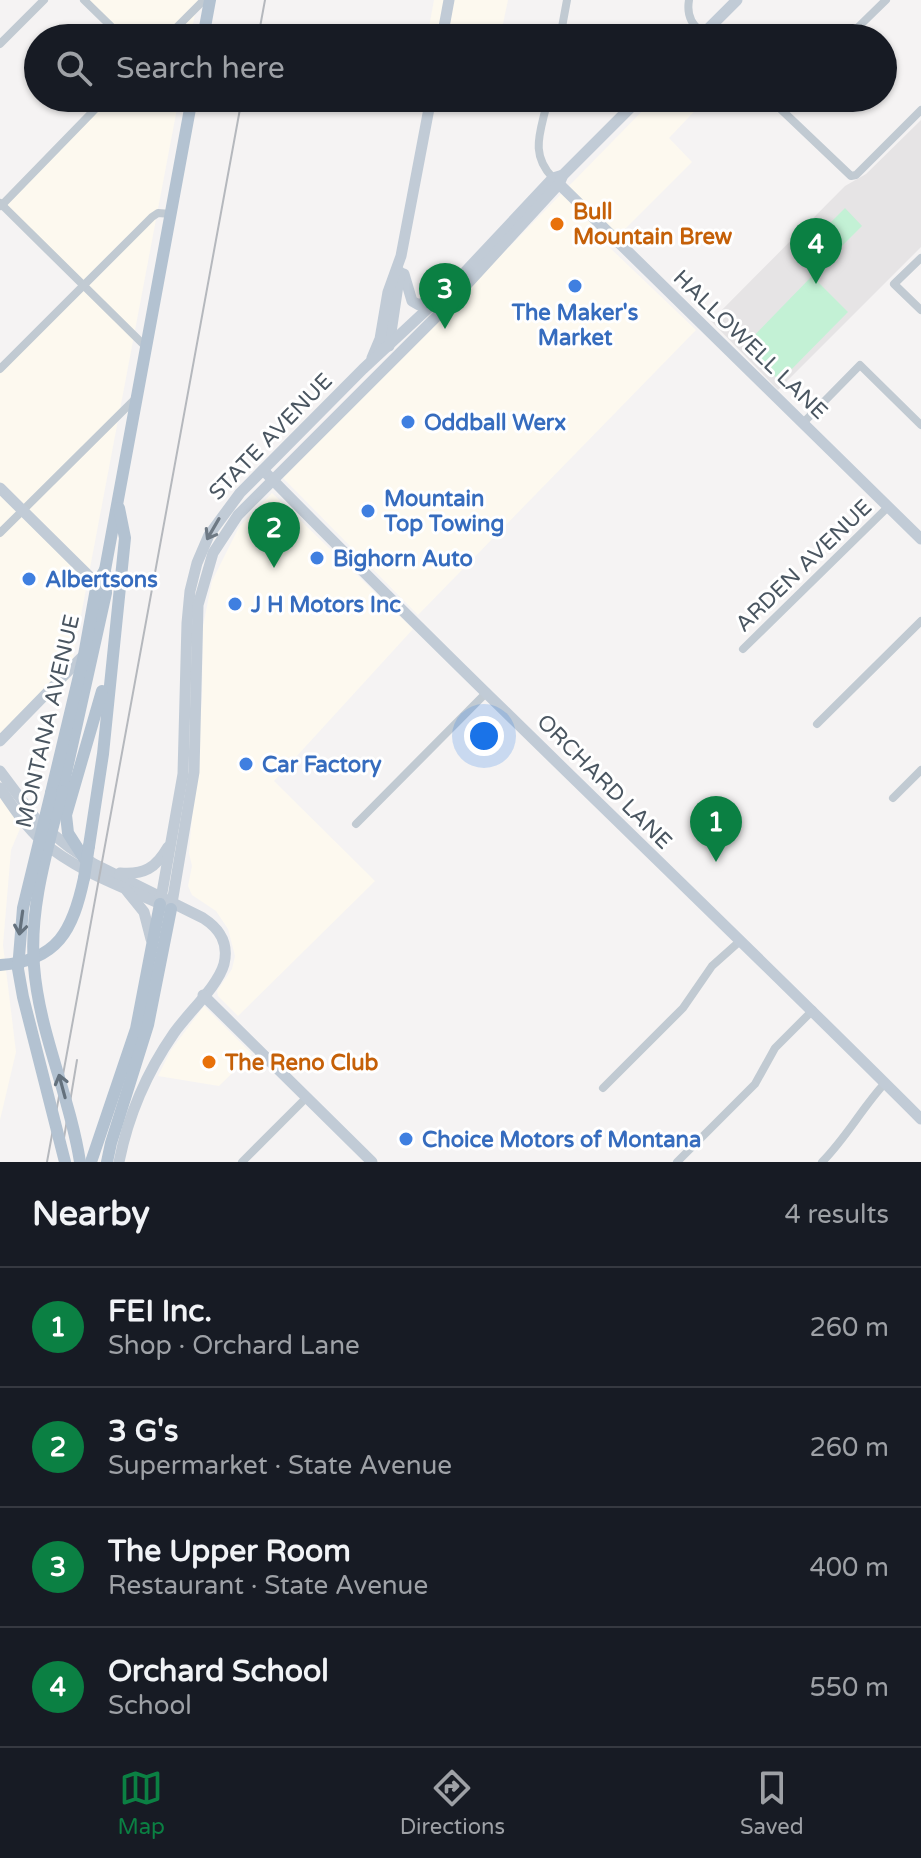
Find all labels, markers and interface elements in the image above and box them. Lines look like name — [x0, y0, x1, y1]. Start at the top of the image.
search box — [24, 24, 897, 112]
icon: search — [52, 46, 96, 90]
text: Search here — [116, 50, 285, 87]
place label: Bull Mountain Brew — [573, 199, 733, 250]
marker: Bull Mountain Brew — [548, 215, 566, 233]
pin: 4 — [790, 218, 842, 284]
pin: 3 — [419, 263, 471, 329]
street label: HALLOWELL LANE — [668, 265, 833, 425]
marker: The Maker's Market — [566, 277, 584, 295]
place label: The Maker's Market — [511, 300, 639, 351]
street label: STATE AVENUE — [204, 368, 338, 505]
place label: Oddball Werx — [424, 410, 566, 436]
marker: Oddball Werx — [399, 413, 417, 431]
place label: Mountain Top Towing — [383, 486, 504, 537]
street label: ARDEN AVENUE — [730, 494, 877, 637]
pin: 2 — [248, 502, 300, 568]
marker: Mountain Top Towing — [359, 502, 377, 520]
one-way arrow — [205, 517, 221, 540]
place label: Bighorn Auto — [333, 546, 473, 572]
marker: Bighorn Auto — [308, 549, 326, 567]
place label: Albertsons — [45, 567, 158, 593]
marker: Albertsons — [20, 570, 38, 588]
place label: J H Motors Inc — [250, 592, 401, 618]
marker: J H Motors Inc — [226, 595, 244, 613]
street label: MONTANA AVENUE — [11, 612, 85, 830]
street label: ORCHARD LANE — [531, 709, 677, 855]
your location — [464, 716, 504, 756]
place label: Car Factory — [262, 752, 382, 778]
marker: Car Factory — [237, 755, 255, 773]
pin: 1 — [690, 796, 742, 862]
one-way arrow — [13, 910, 28, 935]
place label: The Reno Club — [224, 1050, 379, 1076]
marker: The Reno Club — [200, 1053, 218, 1071]
one-way arrow — [53, 1074, 68, 1100]
place label: Choice Motors of Montana — [422, 1127, 701, 1153]
marker: Choice Motors of Montana — [397, 1130, 415, 1148]
text: Nearby — [32, 1194, 150, 1235]
text: 4 results — [784, 1199, 889, 1230]
text: FEI Inc. — [108, 1293, 212, 1330]
text: 1 — [50, 1312, 66, 1343]
text: 260 m — [809, 1312, 889, 1343]
text: Shop · Orchard Lane — [108, 1330, 360, 1361]
text: 3 G's — [108, 1413, 178, 1450]
text: 2 — [50, 1432, 66, 1463]
text: 260 m — [809, 1432, 889, 1463]
text: Supermarket · State Avenue — [108, 1450, 452, 1481]
text: The Upper Room — [108, 1533, 351, 1570]
text: 3 — [50, 1552, 66, 1583]
text: 400 m — [809, 1552, 889, 1583]
text: Restaurant · State Avenue — [108, 1570, 428, 1601]
text: Orchard School — [108, 1653, 329, 1690]
text: 4 — [50, 1672, 66, 1703]
text: 550 m — [809, 1672, 889, 1703]
text: School — [108, 1690, 192, 1721]
tab: Map — [117, 1766, 165, 1840]
tab: Directions — [400, 1766, 505, 1840]
tab: Saved — [740, 1766, 804, 1840]

